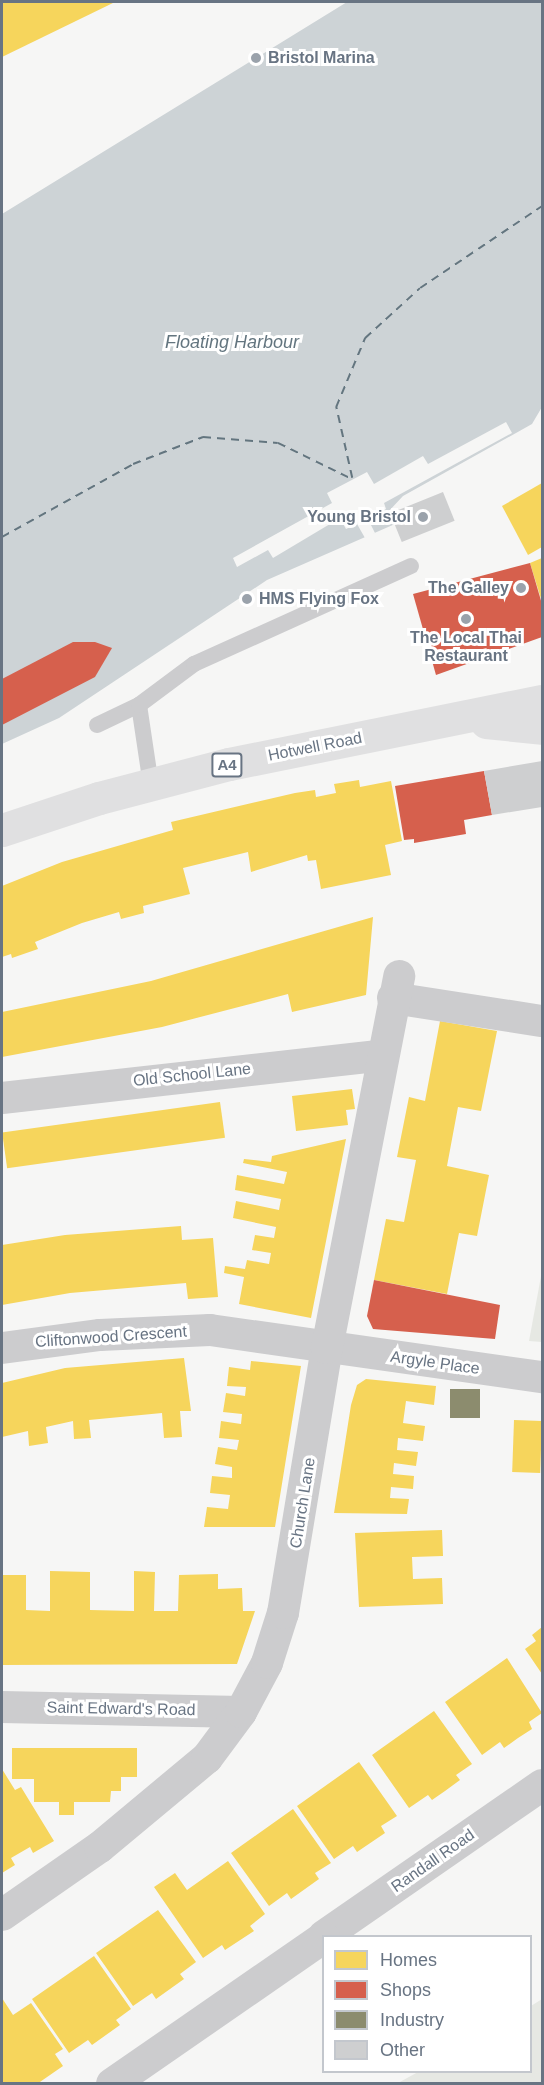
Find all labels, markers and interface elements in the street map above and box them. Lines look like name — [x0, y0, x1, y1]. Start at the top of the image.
place label: Bristol Marina — [268, 48, 375, 68]
marker: Bristol Marina — [249, 51, 263, 65]
water label: Floating Harbour — [165, 331, 299, 353]
place label: Young Bristol — [307, 507, 411, 527]
marker: Young Bristol — [416, 510, 430, 524]
place label: The Galley — [428, 578, 509, 598]
marker: The Galley — [514, 581, 528, 595]
place label: HMS Flying Fox — [259, 589, 379, 609]
marker: HMS Flying Fox — [240, 592, 254, 606]
marker: The Local Thai Restaurant — [459, 612, 473, 626]
place label: The Local Thai Restaurant — [410, 628, 522, 666]
street label: Hotwell Road — [266, 728, 364, 766]
road number: A4 — [210, 753, 244, 777]
street label: Old School Lane — [132, 1059, 252, 1091]
street label: Cliftonwood Crescent — [34, 1322, 188, 1352]
street label: Argyle Place — [389, 1347, 481, 1379]
street label: Church Lane — [286, 1456, 320, 1550]
street label: Saint Edward's Road — [46, 1698, 196, 1720]
street label: Randall Road — [388, 1825, 478, 1897]
legend — [322, 1935, 532, 2073]
text: Homes — [380, 1950, 437, 1970]
text: Shops — [380, 1980, 431, 2000]
text: Industry — [380, 2010, 444, 2030]
text: Other — [380, 2040, 425, 2060]

